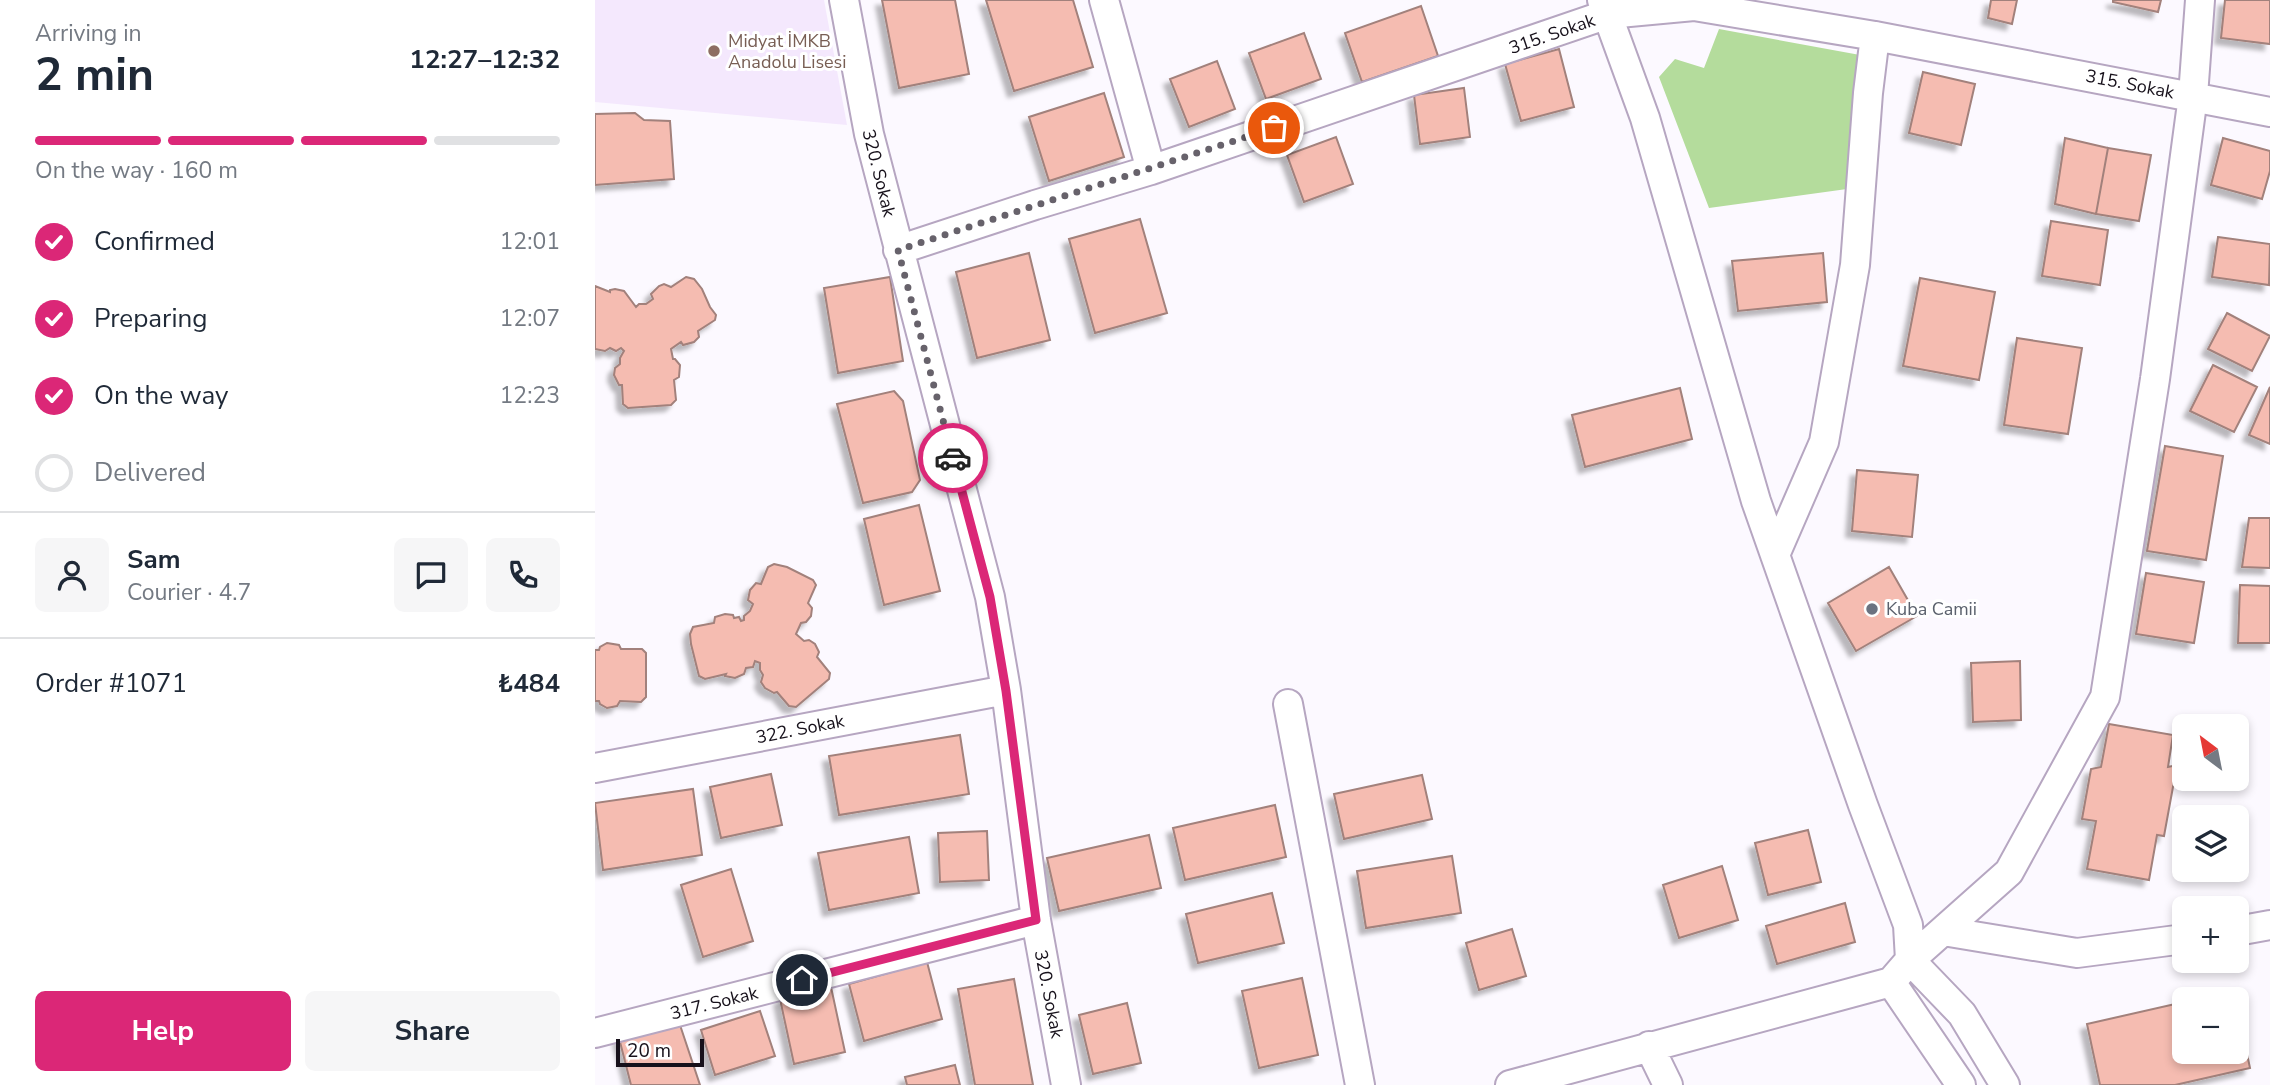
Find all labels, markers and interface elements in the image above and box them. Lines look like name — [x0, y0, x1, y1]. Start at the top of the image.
street label: 315. Sokak — [1506, 8, 1599, 60]
text: Arriving in — [35, 18, 142, 49]
place label: Midyat İMKB Anadolu Lisesi — [728, 29, 846, 74]
text: 12:27–12:32 — [409, 42, 560, 77]
text: 2 min — [35, 43, 154, 106]
marker: Midyat İMKB Anadolu Lisesi — [706, 43, 722, 59]
street label: 315. Sokak — [2084, 64, 2177, 105]
pin — [1244, 98, 1304, 158]
icon: bag — [1255, 109, 1293, 147]
street label: 320. Sokak — [857, 127, 902, 220]
text: On the way · 160 m — [35, 155, 238, 186]
icon: check — [35, 223, 73, 261]
text: Confirmed — [94, 224, 215, 259]
text: 12:01 — [500, 226, 560, 257]
icon: check — [35, 300, 73, 338]
text: Preparing — [94, 301, 207, 336]
text: 12:07 — [500, 303, 560, 334]
icon: check — [35, 377, 73, 415]
text: On the way — [94, 378, 228, 413]
text: 12:23 — [500, 380, 560, 411]
courier — [918, 423, 988, 493]
icon: car — [934, 439, 972, 477]
text: Delivered — [94, 455, 206, 490]
button: person — [35, 538, 109, 612]
button: chat — [394, 538, 468, 612]
button: phone — [486, 538, 560, 612]
text: Sam — [127, 542, 180, 577]
text: Courier · 4.7 — [127, 577, 251, 608]
place label: Kuba Camii — [1886, 597, 1977, 621]
marker: Kuba Camii — [1864, 601, 1880, 617]
text: Order #1071 — [35, 666, 187, 701]
text: ₺484 — [498, 666, 560, 701]
street label: 322. Sokak — [754, 708, 847, 749]
north arrow — [2172, 714, 2249, 791]
map controls — [2172, 714, 2249, 1064]
button: layers — [2172, 805, 2249, 882]
button: + — [2172, 896, 2249, 973]
street label: 320. Sokak — [1029, 948, 1070, 1041]
pin — [772, 950, 832, 1010]
icon: home — [783, 961, 821, 999]
street label: 317. Sokak — [668, 980, 761, 1025]
button: − — [2172, 987, 2249, 1064]
button: Help — [35, 991, 291, 1071]
button: Share — [305, 991, 560, 1071]
scale bar — [616, 1036, 703, 1068]
text: 20 m — [627, 1038, 671, 1064]

